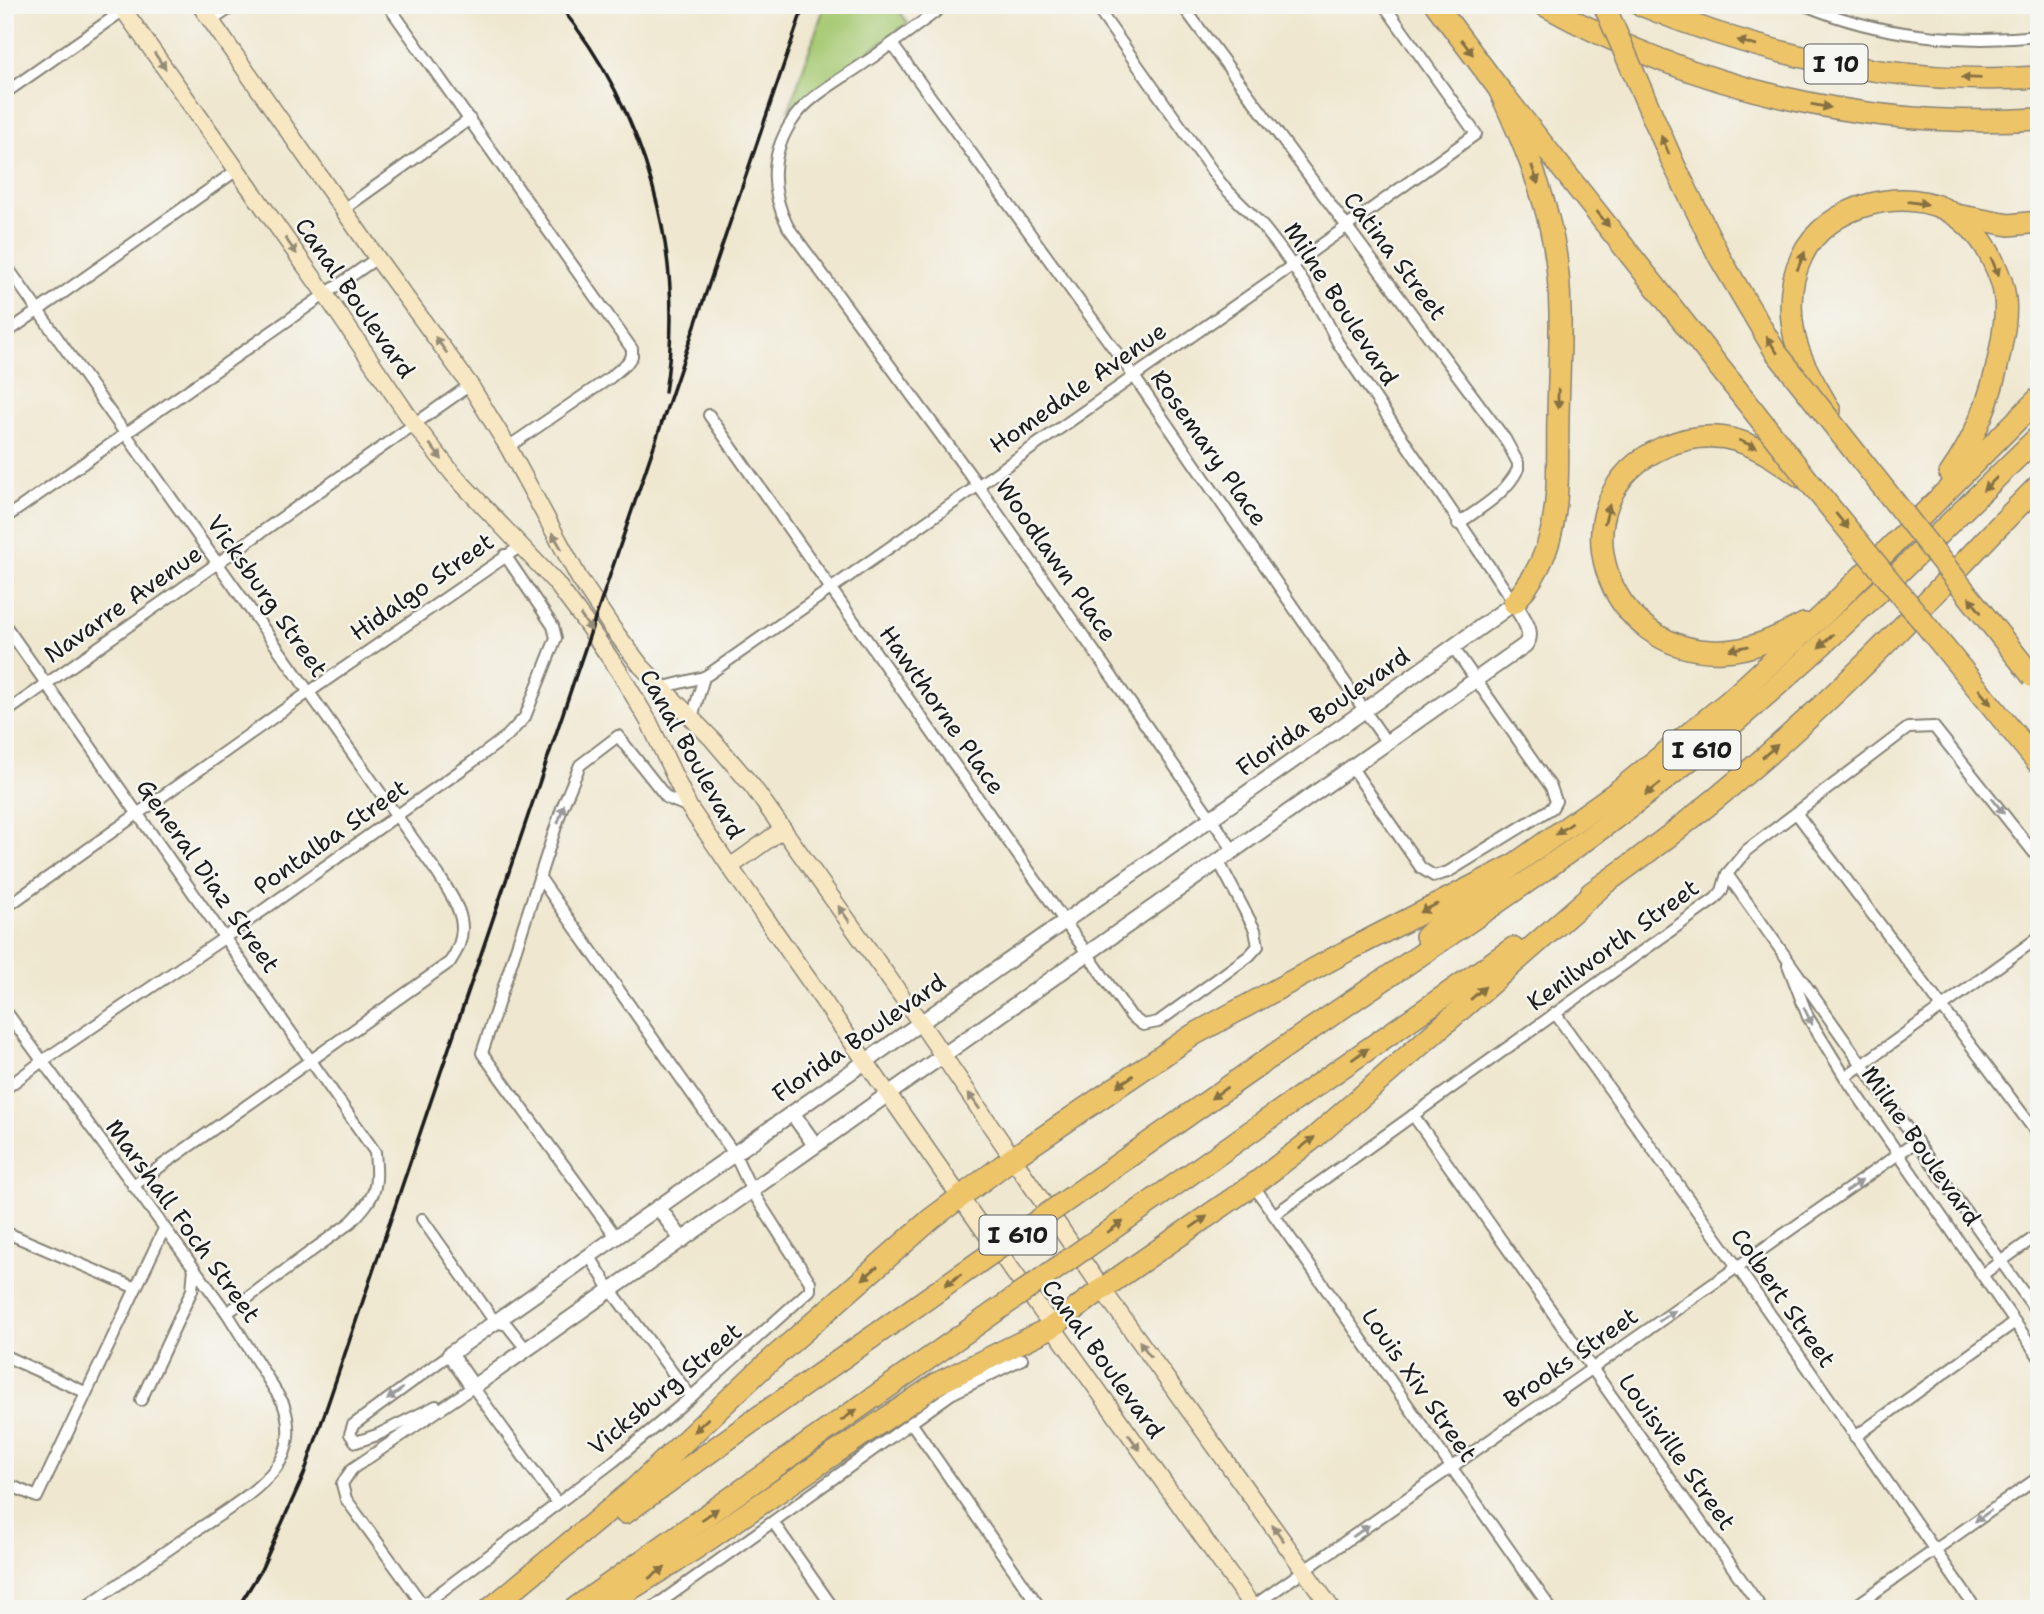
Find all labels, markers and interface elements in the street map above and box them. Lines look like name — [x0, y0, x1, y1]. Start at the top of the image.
one-way arrow — [1736, 37, 1757, 48]
one-way arrow — [1460, 38, 1474, 57]
road number: I 10 — [1804, 44, 1868, 83]
one-way arrow — [152, 52, 166, 70]
one-way arrow — [1959, 73, 1981, 84]
one-way arrow — [1810, 101, 1832, 112]
one-way arrow — [1659, 135, 1671, 155]
one-way arrow — [1530, 164, 1541, 185]
street label: Catina Street — [1336, 185, 1454, 327]
one-way arrow — [1907, 198, 1929, 209]
one-way arrow — [1595, 210, 1610, 227]
street label: Canal Boulevard — [288, 211, 422, 385]
street label: Milne Boulevard — [1276, 216, 1406, 392]
one-way arrow — [284, 237, 298, 256]
one-way arrow — [1796, 250, 1807, 271]
one-way arrow — [1989, 257, 2001, 277]
street label: Homedale Avenue — [983, 315, 1173, 461]
one-way arrow — [435, 336, 449, 354]
one-way arrow — [1766, 336, 1779, 355]
street label: Rosemary Place — [1143, 363, 1275, 533]
one-way arrow — [1552, 389, 1564, 411]
one-way arrow — [1737, 438, 1758, 449]
one-way arrow — [429, 443, 444, 461]
street label: Woodlawn Place — [988, 472, 1124, 648]
one-way arrow — [1982, 475, 1999, 491]
one-way arrow — [1602, 503, 1613, 525]
street label: Vicksburg Street — [199, 509, 335, 683]
one-way arrow — [1834, 512, 1849, 529]
street label: Hidalgo Street — [344, 526, 500, 648]
one-way arrow — [551, 531, 563, 550]
street label: Navarre Avenue — [38, 538, 208, 670]
one-way arrow — [1968, 596, 1982, 614]
one-way arrow — [579, 614, 593, 632]
street label: Hawthorne Place — [872, 619, 1012, 801]
one-way arrow — [1817, 633, 1835, 649]
street label: Florida Boulevard — [1230, 640, 1416, 784]
one-way arrow — [1728, 643, 1750, 654]
street label: Canal Boulevard — [632, 663, 752, 845]
one-way arrow — [1978, 688, 1993, 706]
road number: I 610 — [1664, 730, 1740, 770]
one-way arrow — [1761, 744, 1778, 759]
street label: Pontalba Street — [247, 772, 415, 902]
street label: General Diaz Street — [129, 773, 287, 979]
one-way arrow — [1644, 781, 1662, 795]
one-way arrow — [1991, 797, 2006, 815]
one-way arrow — [556, 803, 567, 824]
one-way arrow — [1555, 822, 1573, 836]
street label: Kenilworth Street — [1521, 872, 1705, 1018]
one-way arrow — [1419, 903, 1439, 914]
one-way arrow — [837, 905, 851, 923]
street label: Florida Boulevard — [766, 966, 952, 1110]
one-way arrow — [1470, 986, 1487, 1001]
one-way arrow — [1803, 1006, 1814, 1026]
one-way arrow — [1351, 1047, 1369, 1061]
street label: Milne Boulevard — [1854, 1060, 1988, 1232]
one-way arrow — [1116, 1074, 1134, 1088]
one-way arrow — [1210, 1086, 1229, 1099]
one-way arrow — [967, 1092, 981, 1110]
street label: Marshall Foch Street — [98, 1113, 268, 1329]
one-way arrow — [1298, 1136, 1316, 1151]
one-way arrow — [1845, 1179, 1863, 1193]
one-way arrow — [1190, 1215, 1208, 1229]
road number: I 610 — [979, 1216, 1056, 1254]
one-way arrow — [1106, 1220, 1124, 1234]
street label: Colbert Street — [1723, 1222, 1843, 1374]
one-way arrow — [861, 1265, 879, 1281]
one-way arrow — [944, 1273, 962, 1287]
street label: Canal Boulevard — [1034, 1273, 1172, 1445]
street label: Brooks Street — [1497, 1300, 1645, 1416]
street label: Louis Xiv Street — [1354, 1302, 1484, 1468]
one-way arrow — [1658, 1310, 1677, 1323]
street label: Vicksburg Street — [582, 1315, 748, 1463]
one-way arrow — [1139, 1340, 1153, 1358]
street label: Louisville Street — [1611, 1367, 1743, 1537]
one-way arrow — [386, 1387, 404, 1401]
one-way arrow — [840, 1408, 858, 1422]
one-way arrow — [693, 1416, 710, 1432]
one-way arrow — [1127, 1433, 1142, 1451]
one-way arrow — [701, 1507, 719, 1521]
one-way arrow — [1974, 1509, 1992, 1523]
one-way arrow — [1271, 1524, 1285, 1542]
one-way arrow — [1351, 1525, 1370, 1538]
one-way arrow — [648, 1567, 667, 1580]

